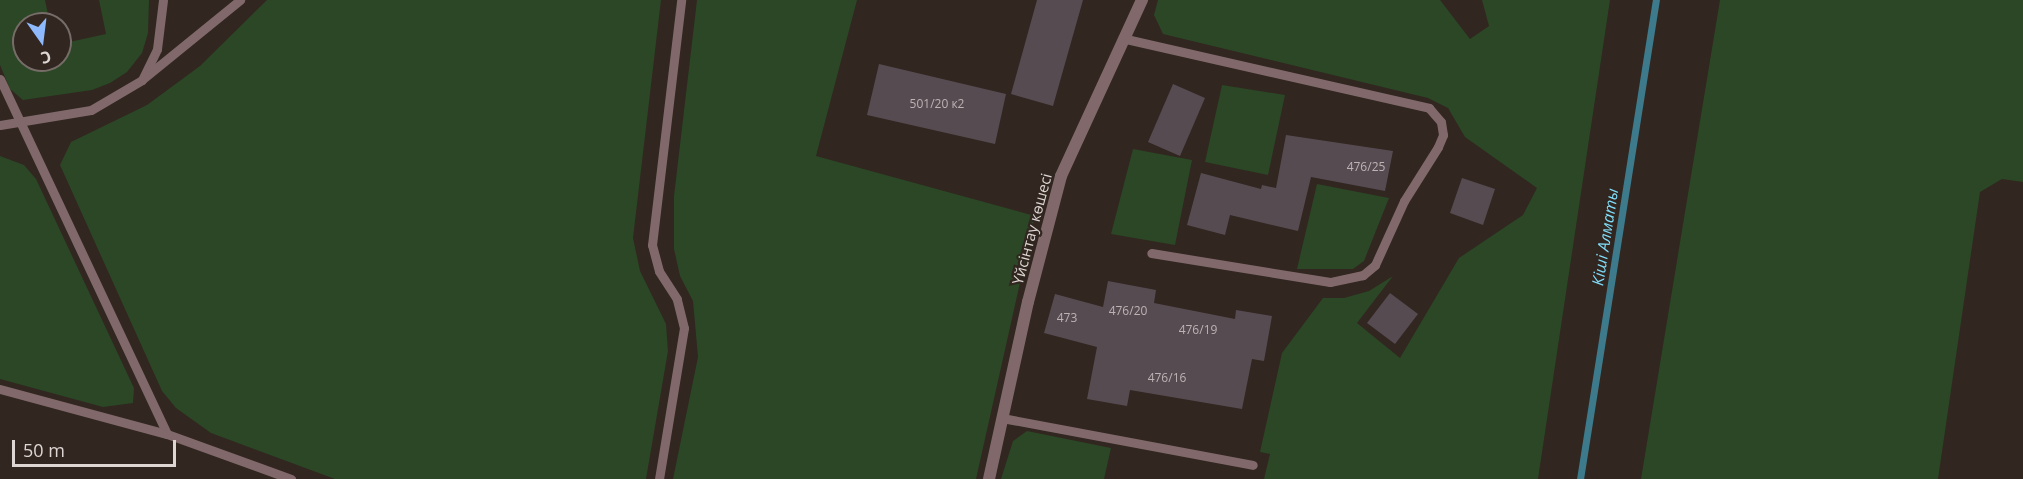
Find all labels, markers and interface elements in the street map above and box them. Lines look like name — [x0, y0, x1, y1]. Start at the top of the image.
north arrow — [12, 12, 72, 72]
text: С — [38, 46, 53, 69]
house number: 501/20 к2 — [910, 97, 964, 111]
house number: 476/25 — [1347, 160, 1385, 174]
street label: Үйсінтау көшесі — [1008, 171, 1056, 287]
water label: Кіші Алматы — [1588, 187, 1622, 287]
house number: 476/20 — [1109, 304, 1147, 318]
house number: 473 — [1057, 311, 1077, 325]
house number: 476/19 — [1179, 323, 1217, 337]
house number: 476/16 — [1148, 371, 1186, 385]
scale bar — [15, 428, 178, 466]
text: 50 m — [23, 438, 65, 462]

